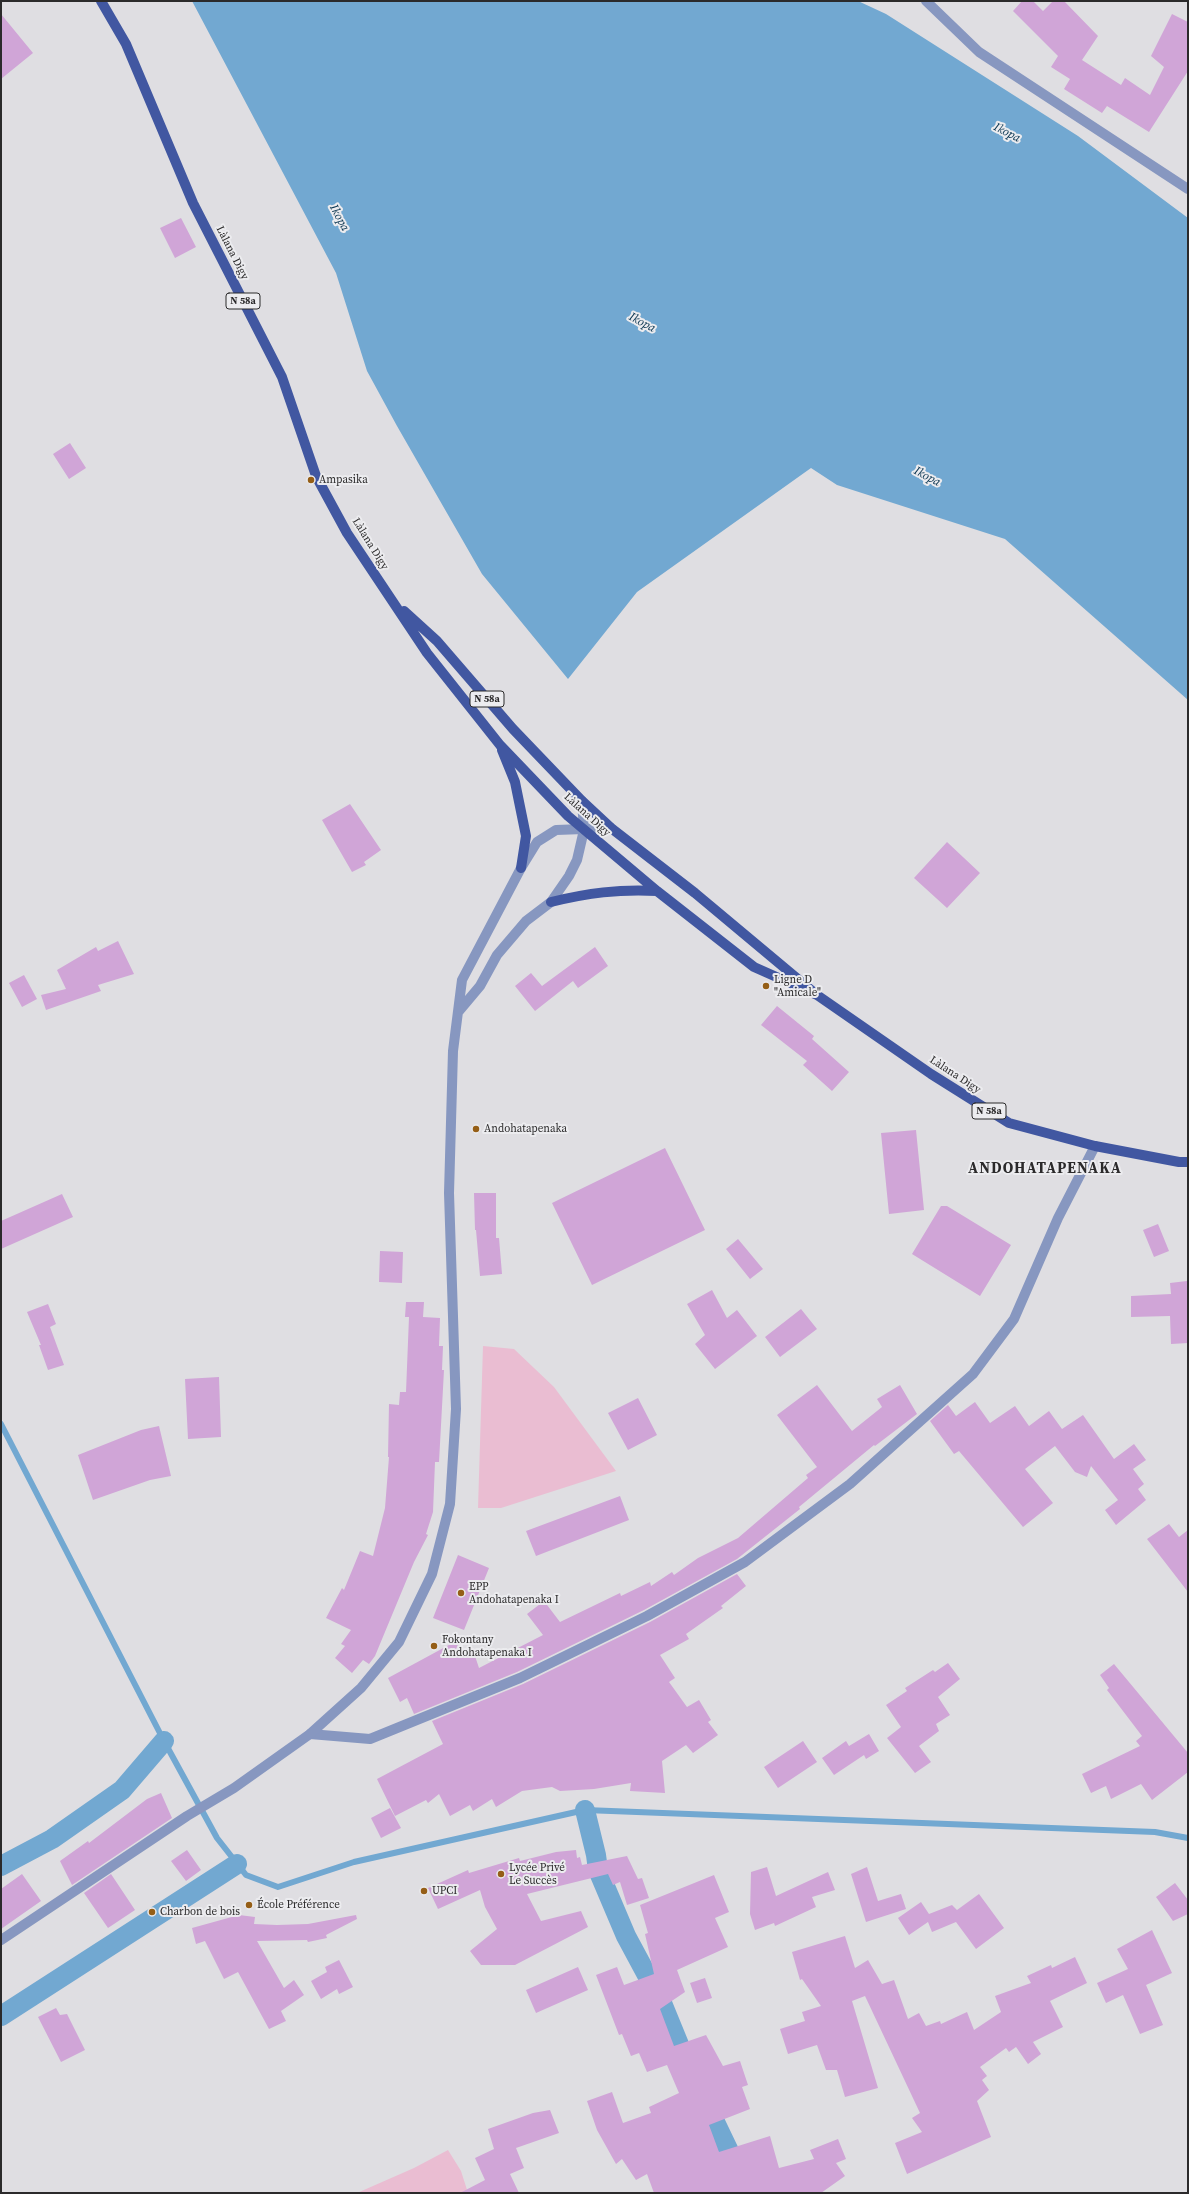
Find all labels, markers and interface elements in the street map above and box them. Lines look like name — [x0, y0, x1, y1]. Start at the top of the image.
water label: Ikopa — [991, 120, 1023, 146]
water label: Ikopa — [326, 202, 352, 234]
street label: Làlana Digy — [213, 224, 251, 282]
road number: N 58a — [226, 293, 260, 309]
water label: Ikopa — [626, 310, 658, 336]
water label: Ikopa — [911, 464, 943, 490]
place label: Ampasika — [319, 473, 368, 487]
marker: Ampasika — [306, 475, 316, 485]
street label: Làlana Digy — [349, 516, 391, 572]
road number: N 58a — [470, 691, 504, 707]
street label: Làlana Digy — [561, 791, 613, 839]
place label: Ligne D "Amicale" — [774, 973, 821, 999]
marker: Ligne D "Amicale" — [761, 981, 771, 991]
street label: Làlana Digy — [927, 1054, 983, 1096]
road number: N 58a — [972, 1103, 1006, 1119]
place label: Andohatapenaka — [484, 1122, 567, 1136]
marker: Andohatapenaka — [471, 1124, 481, 1134]
district label: ANDOHATAPENAKA — [968, 1160, 1122, 1178]
place label: EPP Andohatapenaka I — [469, 1580, 559, 1606]
marker: EPP Andohatapenaka I — [456, 1588, 466, 1598]
place label: Fokontany Andohatapenaka I — [442, 1633, 532, 1659]
marker: Fokontany Andohatapenaka I — [429, 1641, 439, 1651]
place label: Lycée Privé Le Succès — [509, 1861, 565, 1887]
marker: Lycée Privé Le Succès — [496, 1869, 506, 1879]
place label: UPCI — [432, 1884, 457, 1898]
marker: UPCI — [419, 1886, 429, 1896]
place label: École Préférence — [257, 1898, 340, 1912]
marker: École Préférence — [244, 1900, 254, 1910]
place label: Charbon de bois — [160, 1905, 240, 1919]
marker: Charbon de bois — [147, 1907, 157, 1917]

